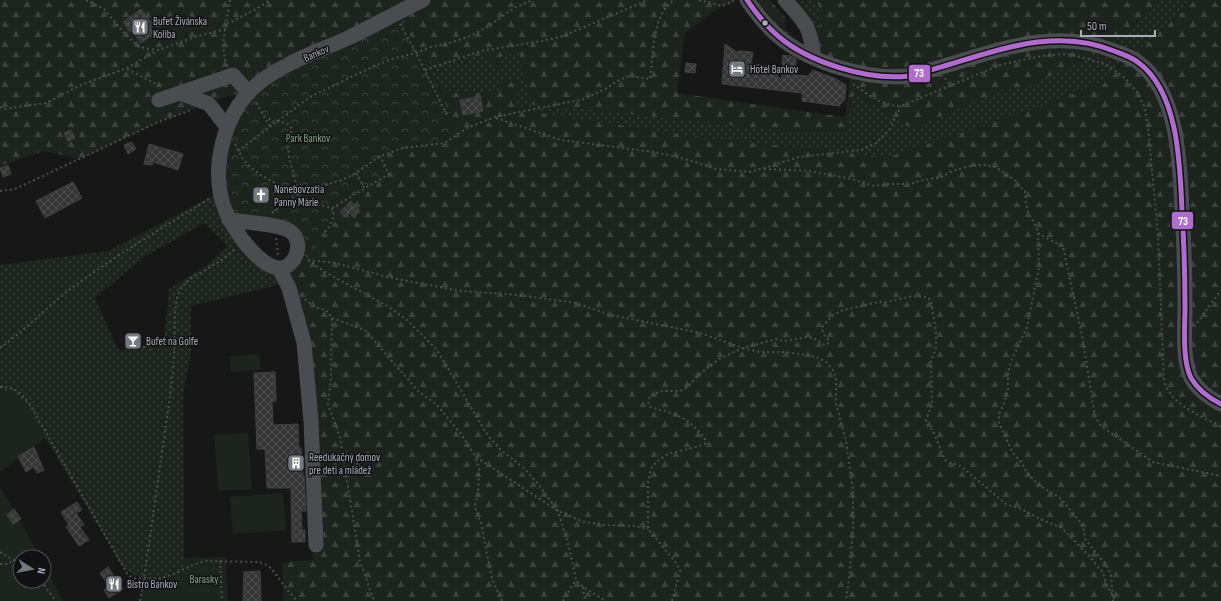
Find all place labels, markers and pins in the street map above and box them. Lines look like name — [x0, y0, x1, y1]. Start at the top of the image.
place label: Bufet Živánska Koliba — [153, 15, 207, 41]
restaurant icon: Bufet Živánska Koliba — [130, 17, 150, 37]
unlabelled marker — [760, 18, 770, 28]
hotel icon: Hotel Bankov — [727, 59, 747, 79]
place label: Hotel Bankov — [750, 63, 799, 76]
place label: Nanebovzatia Panny Márie — [274, 183, 324, 209]
church icon: Nanebovzatia Panny Márie — [251, 185, 271, 205]
bar icon: Bufet na Golfe — [123, 331, 143, 351]
place label: Bufet na Golfe — [146, 335, 198, 348]
place label: Reedukačný domov pre deti a mládež — [309, 451, 381, 477]
building icon: Reedukačný domov pre deti a mládež — [286, 453, 306, 473]
restaurant icon: Bistro Bankov — [104, 574, 124, 594]
place label: Bistro Bankov — [127, 578, 178, 591]

